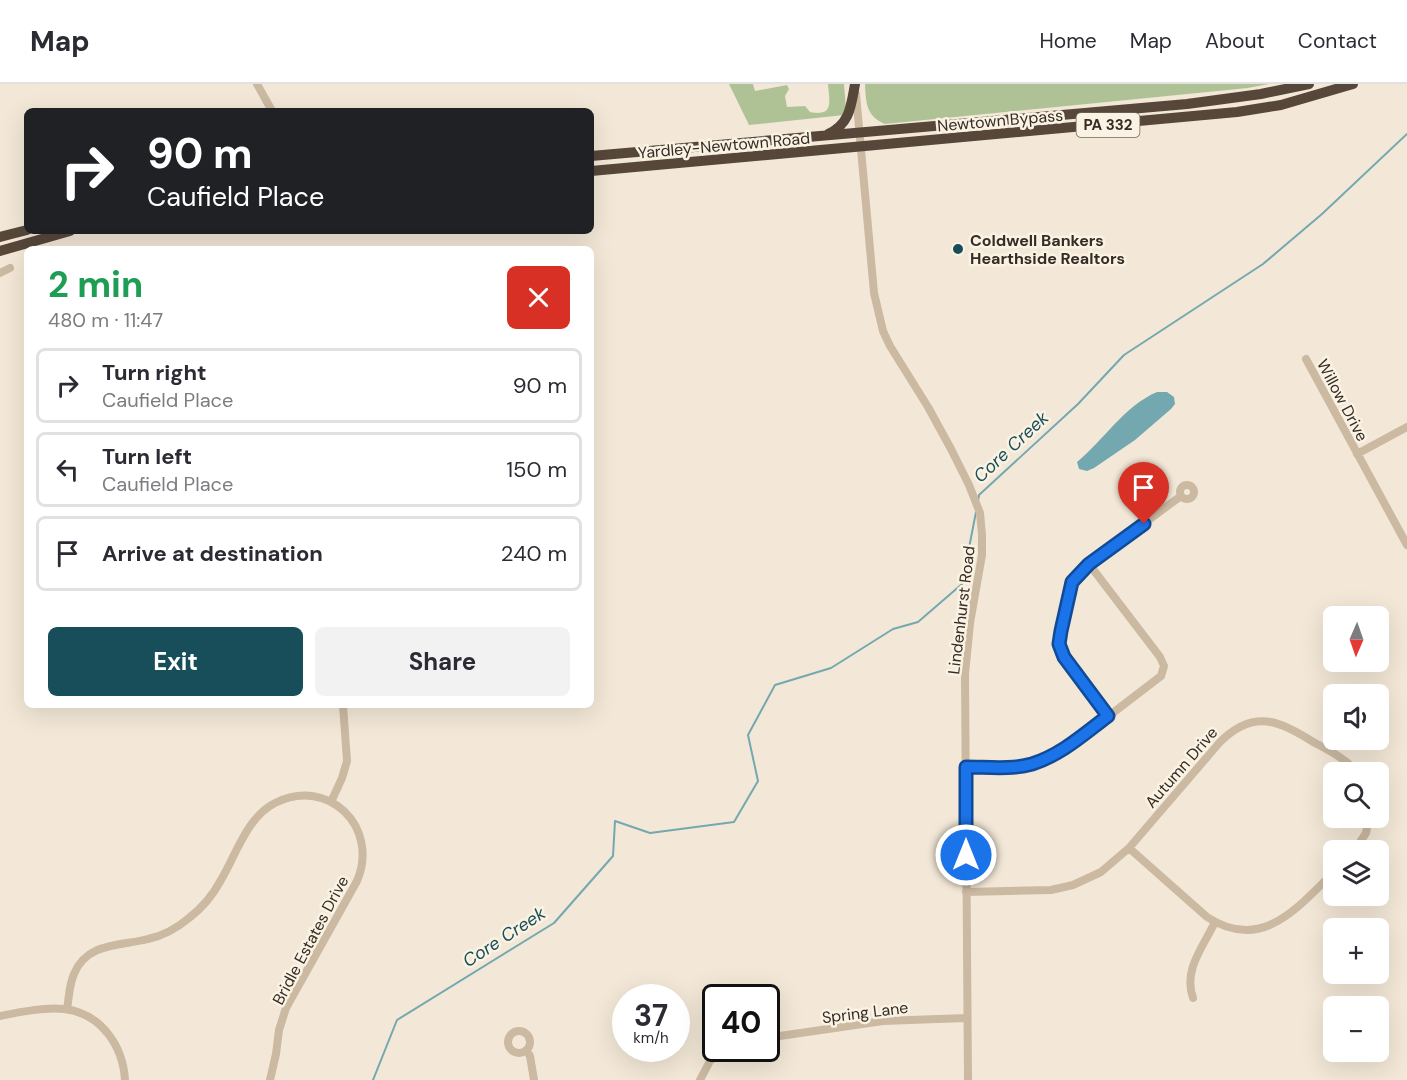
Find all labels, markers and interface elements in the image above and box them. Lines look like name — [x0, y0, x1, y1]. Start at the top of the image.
text: Map — [30, 23, 90, 60]
text: Home — [1039, 27, 1097, 55]
text: Map — [1130, 27, 1172, 55]
text: About — [1205, 27, 1265, 55]
text: Contact — [1298, 27, 1377, 55]
street label: Newtown Bypass — [936, 105, 1064, 136]
road number: PA 332 — [1076, 113, 1140, 137]
text: 90 m — [147, 126, 253, 181]
street label: Yardley-Newtown Road — [637, 128, 811, 163]
icon: right — [48, 132, 126, 210]
text: Caufield Place — [147, 179, 324, 214]
place label: Coldwell Bankers Hearthside Realtors — [970, 230, 1125, 269]
marker: Coldwell Bankers Hearthside Realtors — [951, 242, 965, 256]
text: 2 min — [48, 261, 143, 308]
button: close — [507, 266, 570, 329]
text: 480 m · 11:47 — [48, 307, 163, 333]
street label: Willow Drive — [1312, 356, 1373, 445]
text: Turn right — [102, 358, 207, 387]
icon: right — [51, 369, 84, 402]
text: 90 m — [513, 371, 567, 400]
text: Caufield Place — [102, 387, 233, 413]
water label: Core Creek — [968, 405, 1054, 488]
text: Turn left — [102, 442, 192, 471]
icon: left — [51, 453, 84, 486]
text: 150 m — [506, 455, 567, 484]
pin — [1118, 462, 1169, 524]
text: Caufield Place — [102, 471, 233, 497]
icon: arrive — [1127, 471, 1160, 504]
icon: arrive — [51, 537, 84, 570]
text: Arrive at destination — [102, 539, 323, 568]
text: 240 m — [501, 539, 567, 568]
street label: Lindenhurst Road — [943, 545, 980, 676]
north arrow — [1323, 606, 1389, 672]
map controls — [1323, 606, 1389, 1062]
button: Exit — [48, 627, 303, 696]
button: Share — [315, 627, 570, 696]
button: sound — [1323, 684, 1389, 750]
street label: Autumn Drive — [1140, 722, 1222, 812]
button: search — [1323, 762, 1389, 828]
position arrow — [934, 823, 998, 887]
button: layers — [1323, 840, 1389, 906]
street label: Bridle Estates Drive — [268, 872, 353, 1008]
water label: Core Creek — [458, 901, 551, 973]
button: + — [1323, 918, 1389, 984]
speed limit sign: 40 — [702, 984, 780, 1062]
text: 37 — [634, 996, 668, 1035]
button: − — [1323, 996, 1389, 1062]
street label: Spring Lane — [821, 997, 909, 1028]
text: km/h — [633, 1028, 669, 1048]

